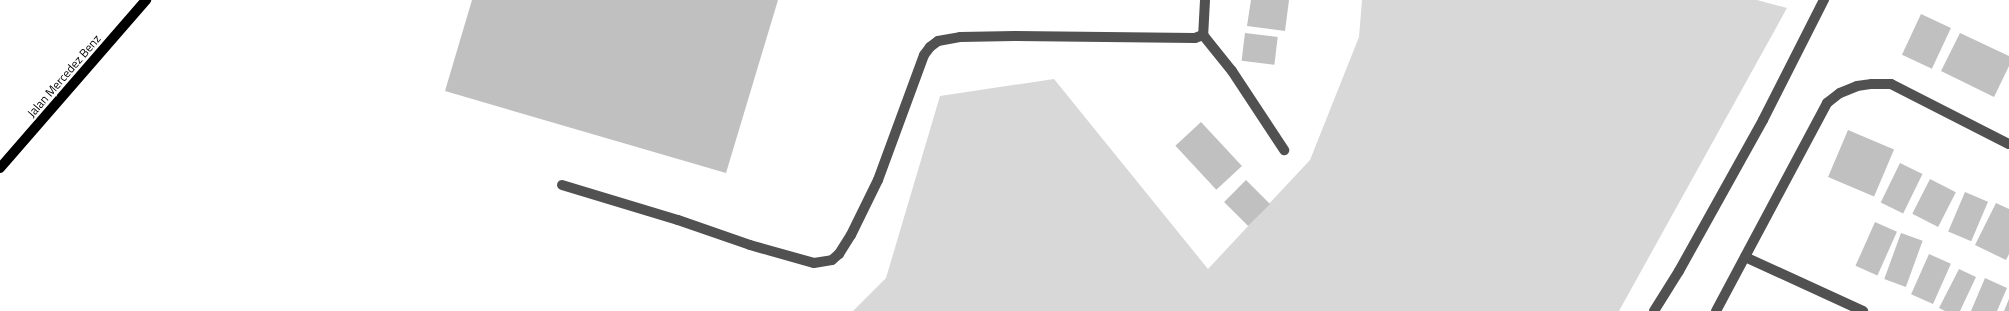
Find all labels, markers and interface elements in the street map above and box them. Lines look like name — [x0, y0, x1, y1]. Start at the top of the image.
street label: Jalan Mercedez Benz — [24, 32, 104, 120]

